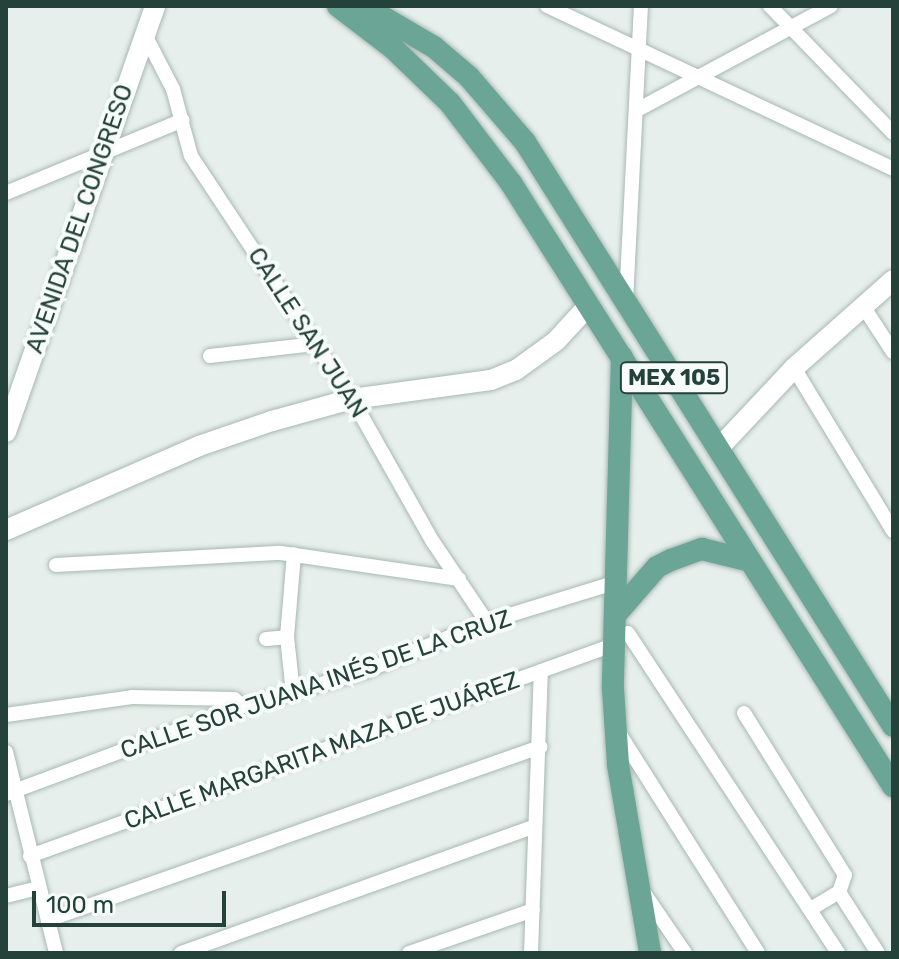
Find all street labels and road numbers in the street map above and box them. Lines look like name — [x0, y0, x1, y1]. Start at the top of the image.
street label: AVENIDA DEL CONGRESO — [20, 80, 140, 358]
street label: CALLE SAN JUAN — [241, 242, 373, 424]
road number: MEX 105 — [618, 360, 730, 396]
street label: CALLE SOR JUANA INÉS DE LA CRUZ — [116, 604, 516, 766]
street label: CALLE MARGARITA MAZA DE JUÁREZ — [120, 666, 524, 836]

